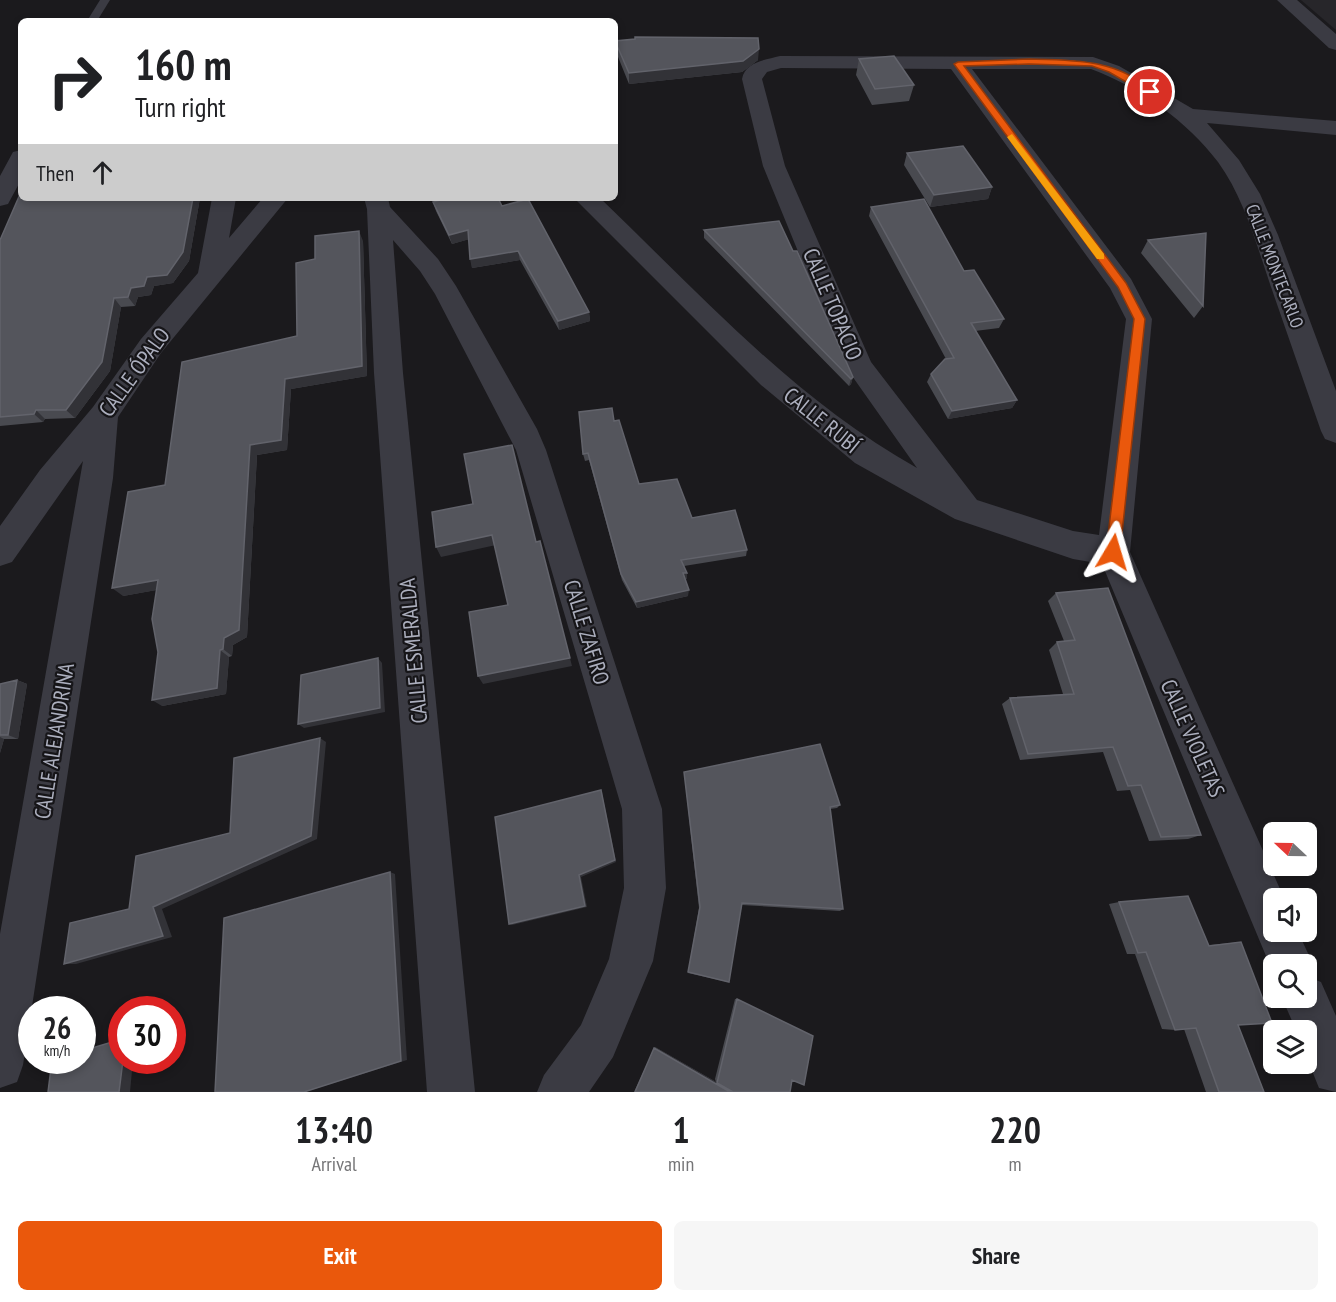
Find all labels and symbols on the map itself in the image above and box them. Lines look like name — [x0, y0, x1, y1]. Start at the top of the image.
pin — [1124, 66, 1175, 117]
street label: CALLE MONTECARLO — [1241, 201, 1309, 331]
street label: CALLE TOPACIO — [797, 244, 869, 364]
street label: CALLE ÓPALO — [92, 322, 176, 422]
street label: CALLE RUBÍ — [778, 381, 866, 460]
position arrow — [1081, 520, 1145, 584]
street label: CALLE ZAFIRO — [558, 576, 616, 688]
street label: CALLE ESMERALDA — [393, 577, 433, 725]
street label: CALLE ALEJANDRINA — [28, 660, 80, 821]
street label: CALLE VIOLETAS — [1155, 675, 1231, 801]
north arrow — [1263, 822, 1317, 876]
speed limit sign: 30 — [108, 996, 186, 1074]

